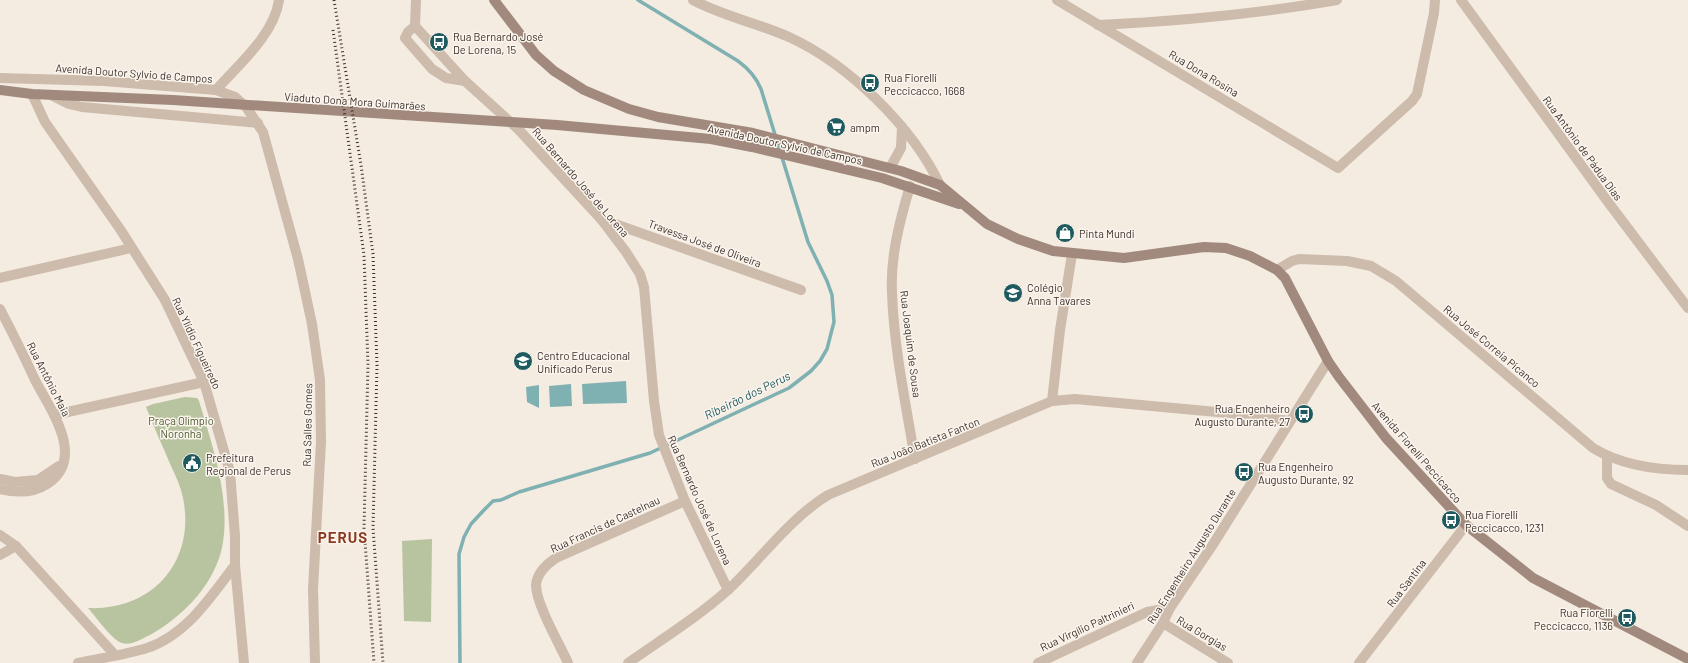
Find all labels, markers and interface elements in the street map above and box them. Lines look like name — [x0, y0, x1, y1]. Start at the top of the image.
place label: Rua Bernardo José De Lorena, 15 — [453, 30, 544, 56]
bus stop icon: Rua Bernardo José De Lorena, 15 — [428, 31, 450, 53]
street label: Rua Dona Rosina — [1167, 47, 1241, 99]
street label: Avenida Doutor Sylvio de Campos — [55, 61, 213, 85]
place label: Rua Fiorelli Peccicacco, 1668 — [884, 71, 965, 97]
bus stop icon: Rua Fiorelli Peccicacco, 1668 — [859, 72, 881, 94]
street label: Viaduto Dona Mora Guimarães — [284, 90, 426, 112]
street label: Rua Antônio de Pádua Dias — [1541, 93, 1625, 203]
supermarket icon: ampm — [825, 116, 847, 138]
street label: Avenida Doutor Sylvio de Campos — [707, 121, 863, 167]
place label: ampm — [850, 121, 880, 134]
street label: Rua Bernardo José de Lorena — [530, 125, 632, 239]
street label: Travessa José de Oliveira — [647, 216, 763, 270]
shop icon: Pinta Mundi — [1054, 222, 1076, 244]
place label: Pinta Mundi — [1079, 227, 1135, 240]
place label: Colégio Anna Tavares — [1027, 281, 1091, 307]
school or university icon: Colégio Anna Tavares — [1002, 282, 1024, 304]
street label: Rua Joaquim de Sousa — [898, 290, 924, 398]
street label: Rua Ylídio Figueiredo — [170, 295, 224, 391]
street label: Rua José Correia Picanco — [1441, 302, 1543, 390]
street label: Rua Antônio Maia — [25, 340, 73, 418]
place label: Centro Educacional Unificado Perus — [537, 349, 630, 375]
school or university icon: Centro Educacional Unificado Perus — [512, 350, 534, 372]
water label: Ribeirão dos Perus — [702, 368, 793, 422]
street label: Rua Salles Gomes — [300, 383, 314, 467]
street label: Avenida Fiorelli Peccicacco — [1369, 399, 1465, 505]
place label: Rua Engenheiro Augusto Durante, 27 — [1195, 402, 1290, 428]
bus stop icon: Rua Engenheiro Augusto Durante, 27 — [1293, 403, 1315, 425]
park label: Praça Olímpio Noronha — [148, 414, 214, 440]
street label: Rua João Batista Fanton — [869, 414, 981, 470]
street label: Rua Bernardo José de Lorena — [666, 433, 734, 567]
place label: Prefeitura Regional de Perus — [206, 451, 291, 477]
public building icon: Prefeitura Regional de Perus — [181, 452, 203, 474]
place label: Rua Engenheiro Augusto Durante, 92 — [1258, 460, 1354, 486]
bus stop icon: Rua Engenheiro Augusto Durante, 92 — [1233, 461, 1255, 483]
street label: Rua Engenheiro Augusto Durante — [1144, 486, 1238, 626]
street label: Rua Francis de Castelnau — [548, 493, 662, 555]
place label: Rua Fiorelli Peccicacco, 1231 — [1465, 508, 1544, 534]
bus stop icon: Rua Fiorelli Peccicacco, 1231 — [1440, 509, 1462, 531]
district label: PERUS — [318, 528, 368, 546]
street label: Rua Santina — [1384, 556, 1428, 610]
street label: Rua Virgílio Paltrinieri — [1038, 598, 1136, 653]
place label: Rua Fiorelli Peccicacco, 1136 — [1534, 606, 1613, 632]
bus stop icon: Rua Fiorelli Peccicacco, 1136 — [1616, 607, 1638, 629]
street label: Rua Gorgias — [1174, 613, 1230, 653]

